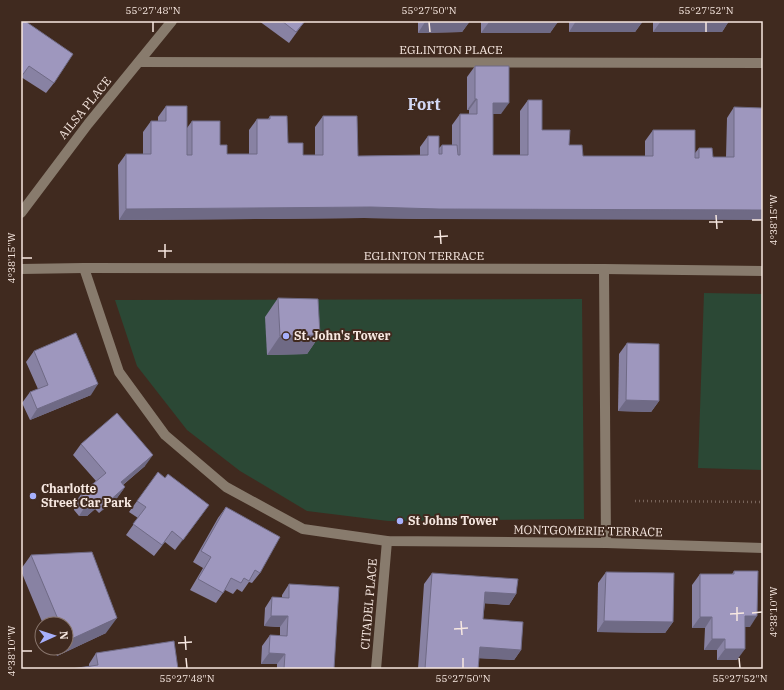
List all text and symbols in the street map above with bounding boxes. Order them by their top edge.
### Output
text: 55°27'48"N [126,4,181,17]
text: 55°27'50"N [402,4,457,17]
text: 55°27'52"N [679,4,734,17]
street label: EGLINTON PLACE [399,42,503,57]
street label: AILSA PLACE [55,74,114,142]
district label: Fort [408,94,440,114]
text: 4°38'15"W [767,194,780,246]
text: 4°38'15"W [5,232,18,284]
street label: EGLINTON TERRACE [364,248,484,263]
place label: St. John's Tower [294,328,391,343]
marker: St. John's Tower [281,331,291,341]
place label: Charlotte Street Car Park [41,481,132,510]
marker: Charlotte Street Car Park [28,491,38,501]
place label: St Johns Tower [408,513,498,528]
marker: St Johns Tower [395,516,405,526]
street label: MONTGOMERIE TERRACE [513,522,663,539]
street label: CITADEL PLACE [357,558,380,650]
text: 4°38'10"W [767,586,780,638]
north arrow [34,616,74,656]
text: 4°38'10"W [5,625,18,677]
text: N [57,631,71,640]
text: 55°27'48"N [160,672,215,685]
text: 55°27'50"N [436,672,491,685]
text: 55°27'52"N [713,672,768,685]

